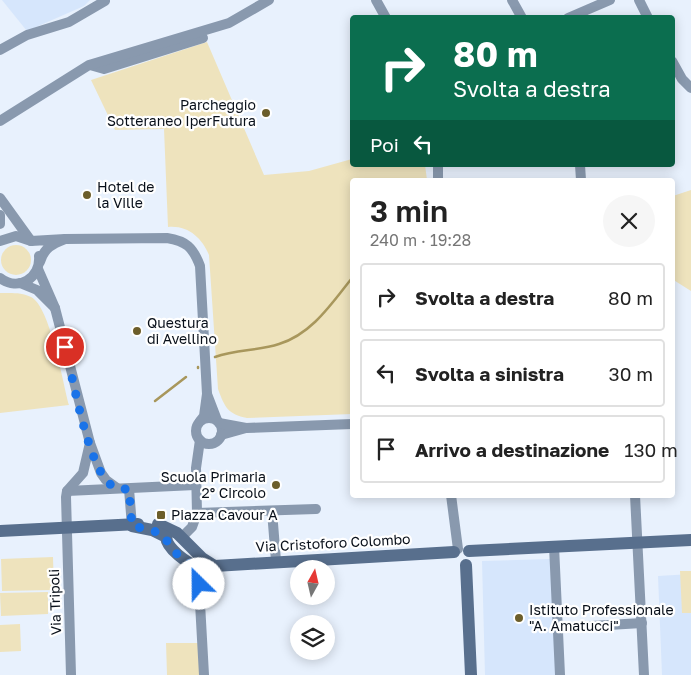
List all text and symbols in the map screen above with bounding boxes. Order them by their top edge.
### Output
text: 80 m [453,33,538,75]
icon: right [370,35,435,100]
text: Svolta a destra [453,75,611,102]
place label: Parcheggio Sotteraneo IperFutura [107,96,256,129]
marker: Parcheggio Sotteraneo IperFutura [260,107,272,119]
icon: left [409,130,437,158]
text: Poi [370,133,399,156]
place label: Hotel de la Ville [97,178,154,211]
marker: Hotel de la Ville [81,189,93,201]
text: 3 min [370,193,448,229]
button: close [603,195,655,247]
text: 240 m · 19:28 [370,230,471,250]
icon: right [372,283,400,311]
text: Svolta a destra [415,286,554,309]
text: 80 m [608,286,653,309]
place label: Questura di Avellino [147,314,217,347]
marker: Questura di Avellino [131,325,143,337]
pin [44,326,86,368]
icon: arrive [51,333,79,361]
icon: left [372,359,400,387]
text: Svolta a sinistra [415,362,564,385]
text: 30 m [609,362,653,385]
icon: arrive [372,435,400,463]
text: Arrivo a destinazione [415,438,609,461]
text: 130 m [624,438,678,461]
place label: Scuola Primaria 2° Circolo [161,468,266,501]
marker: Scuola Primaria 2° Circolo [270,479,282,491]
place label: Piazza Cavour A [171,506,278,523]
marker: Piazza Cavour A [155,509,167,521]
street label: Via Cristoforo Colombo [255,530,411,555]
position arrow [172,557,224,609]
north arrow [290,560,335,605]
map controls [290,560,335,660]
street label: Via Tripoli [45,569,64,636]
place label: Istituto Professionale "A. Amatucci" [529,601,674,634]
marker: Istituto Professionale "A. Amatucci" [513,612,525,624]
button: layers [290,615,335,660]

